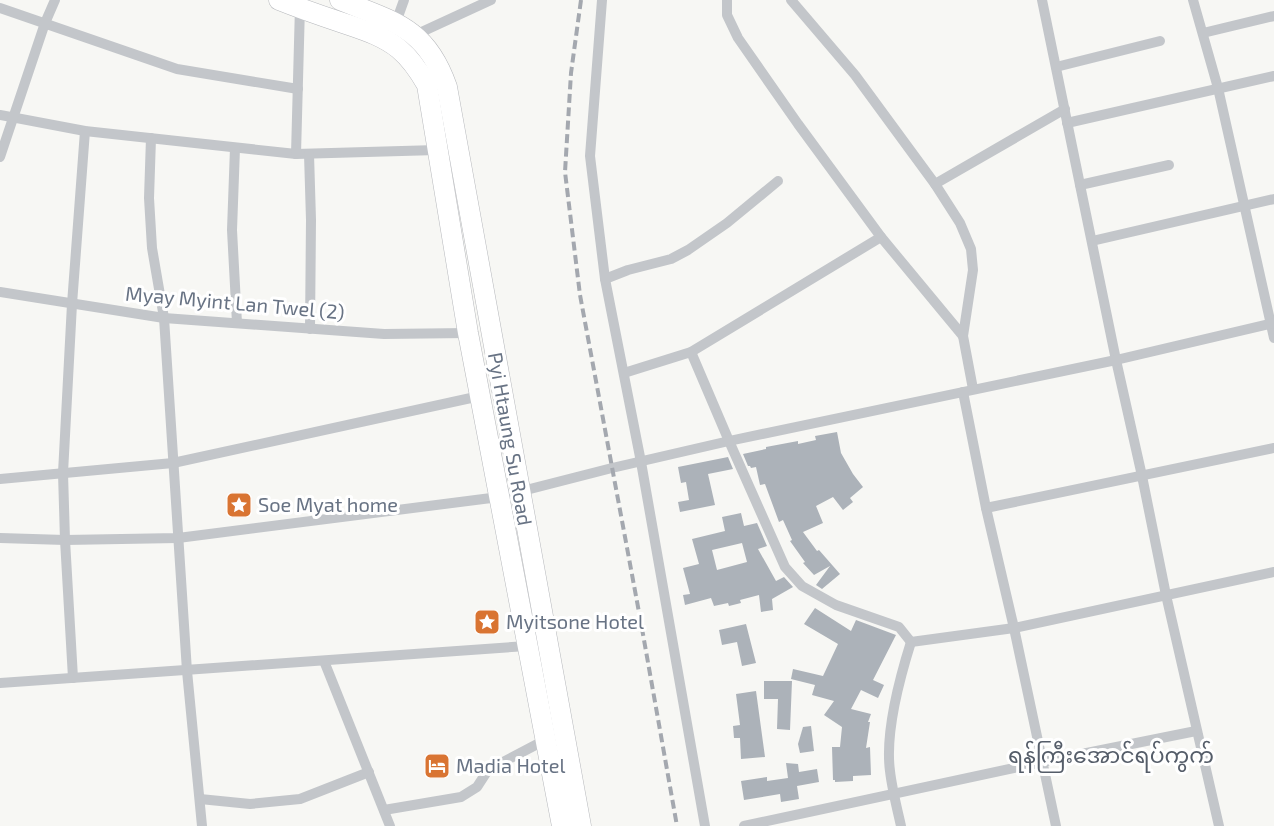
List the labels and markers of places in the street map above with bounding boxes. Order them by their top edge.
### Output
place icon: Soe Myat home [224,490,254,520]
place label: Soe Myat home [258,492,398,516]
place icon: Myitsone Hotel [472,607,502,637]
place label: Myitsone Hotel [506,609,644,633]
hotel icon: Madia Hotel [422,751,452,781]
place label: Madia Hotel [456,753,565,777]

